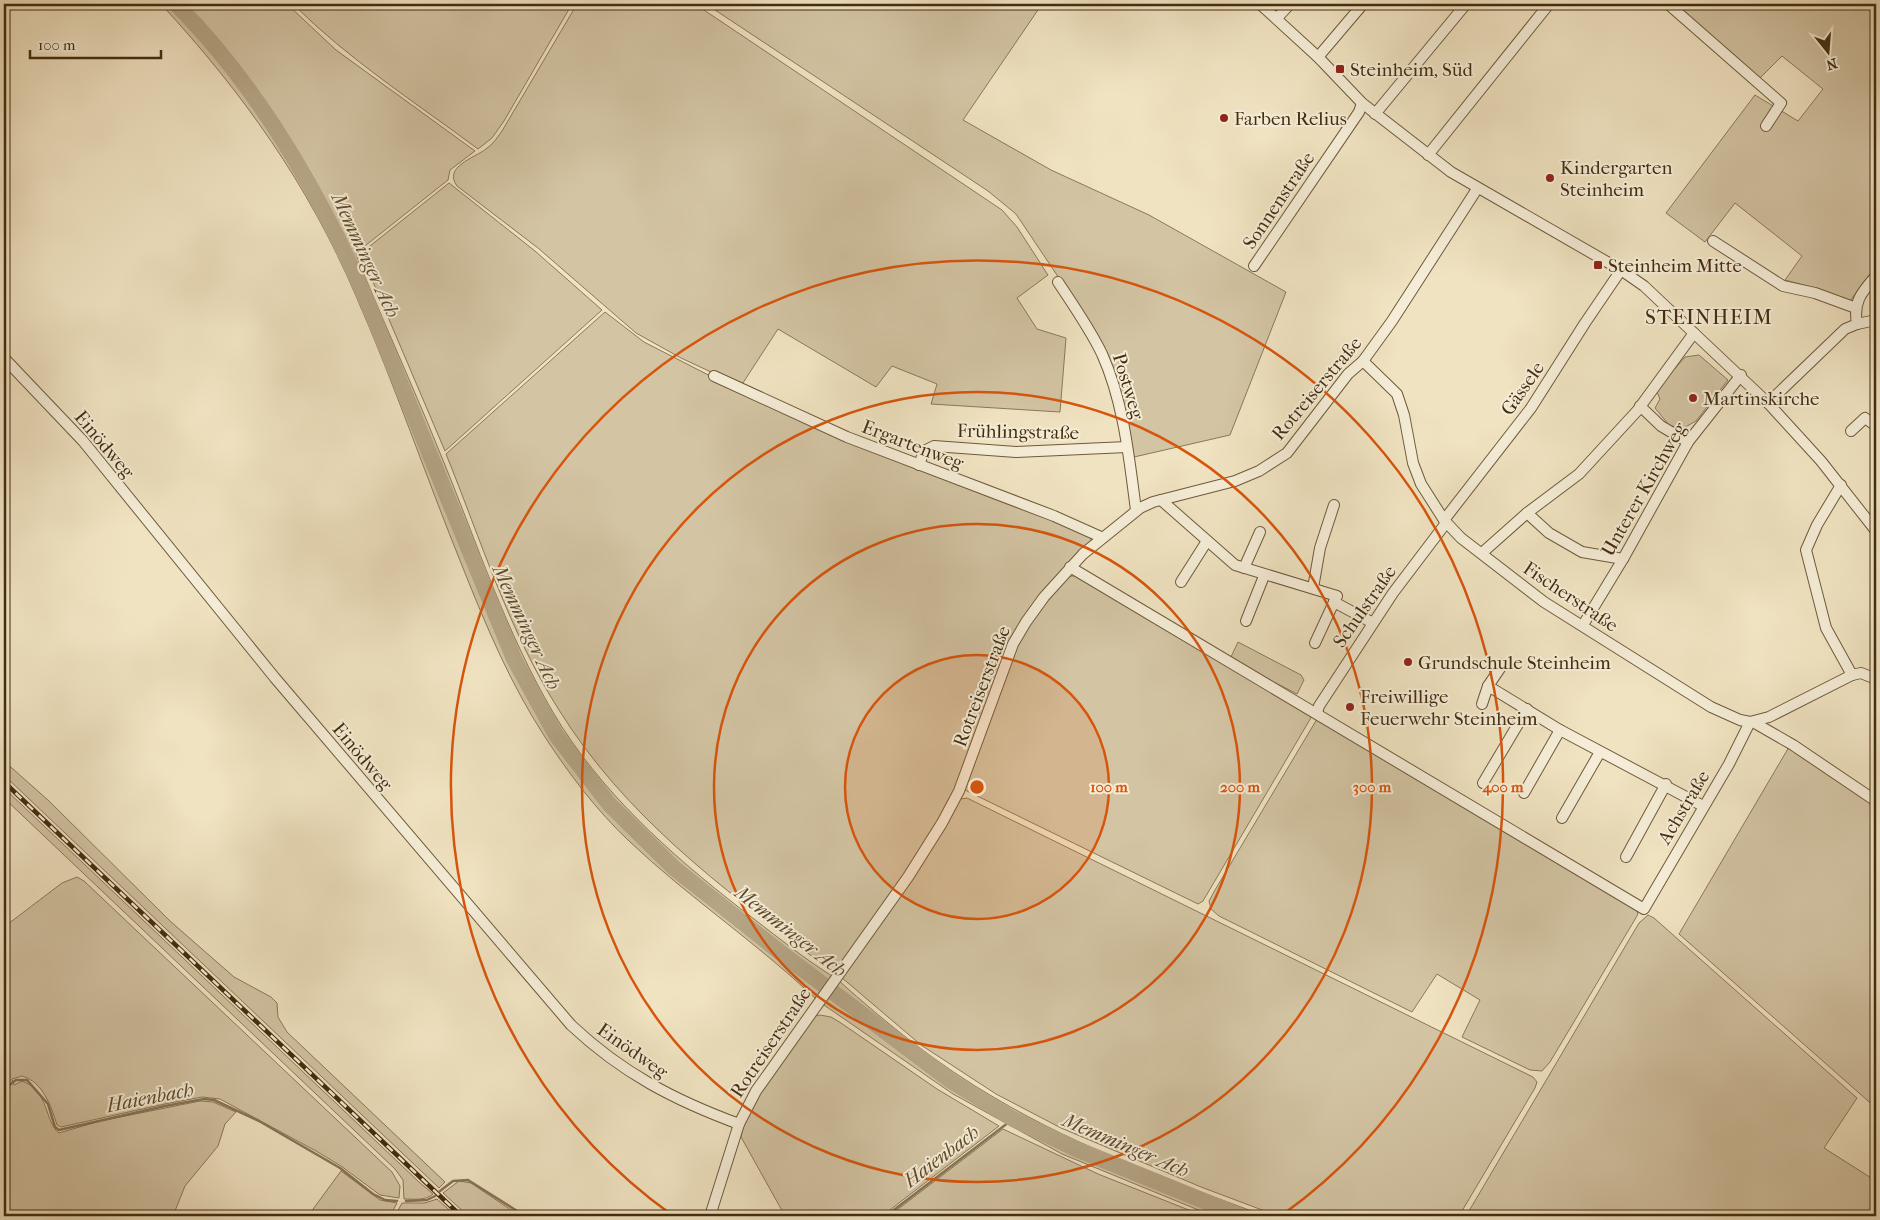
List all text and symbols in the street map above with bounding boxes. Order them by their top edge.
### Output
scale bar [30,28,161,60]
north arrow [1802,28,1852,78]
text: 100 m [38,36,76,54]
text: N [1824,54,1839,74]
place label: Steinheim, Süd [1350,59,1473,81]
marker: Steinheim, Süd [1334,63,1346,75]
place label: Farben Relius [1234,108,1347,130]
marker: Farben Relius [1218,112,1230,124]
street label: Sonnenstraße [1238,148,1319,253]
place label: Kindergarten Steinheim [1560,157,1672,201]
marker: Kindergarten Steinheim [1544,172,1556,184]
water label: Memminger Ach [326,187,404,321]
place label: Steinheim Mitte [1608,255,1742,277]
marker: Steinheim Mitte [1592,259,1604,271]
district label: STEINHEIM [1645,305,1773,329]
street label: Rotreiserstraße [1267,333,1366,445]
street label: Postweg [1108,351,1149,423]
street label: Gässele [1497,358,1549,419]
place label: Martinskirche [1703,388,1820,410]
marker: Martinskirche [1687,392,1699,404]
street label: Einödweg [70,406,139,484]
street label: Ergartenweg [859,416,967,475]
street label: Unterer Kirchweg [1597,418,1691,560]
street label: Frühlingstraße [957,420,1079,444]
street label: Fischerstraße [1519,557,1622,637]
water label: Memminger Ach [487,559,565,693]
street label: Schulstraße [1329,561,1401,652]
street label: Rotreiserstraße [949,623,1015,750]
place label: Grundschule Steinheim [1418,652,1611,674]
marker: Grundschule Steinheim [1402,656,1414,668]
place label: Freiwillige Feuerwehr Steinheim [1360,686,1538,730]
marker: Freiwillige Feuerwehr Steinheim [1344,701,1356,713]
street label: Einödweg [328,718,397,796]
street label: Achstraße [1653,767,1714,849]
centre of rings [968,778,986,796]
text: 100 m [1090,778,1128,796]
text: 200 m [1220,778,1260,796]
text: 300 m [1353,778,1392,796]
text: 400 m [1481,778,1524,796]
water label: Memminger Ach [729,880,851,982]
street label: Rotreiserstraße [726,983,816,1102]
street label: Einödweg [593,1018,673,1084]
water label: Haienbach [104,1078,196,1117]
water label: Memminger Ach [1057,1108,1192,1182]
water label: Haienbach [898,1121,983,1193]

